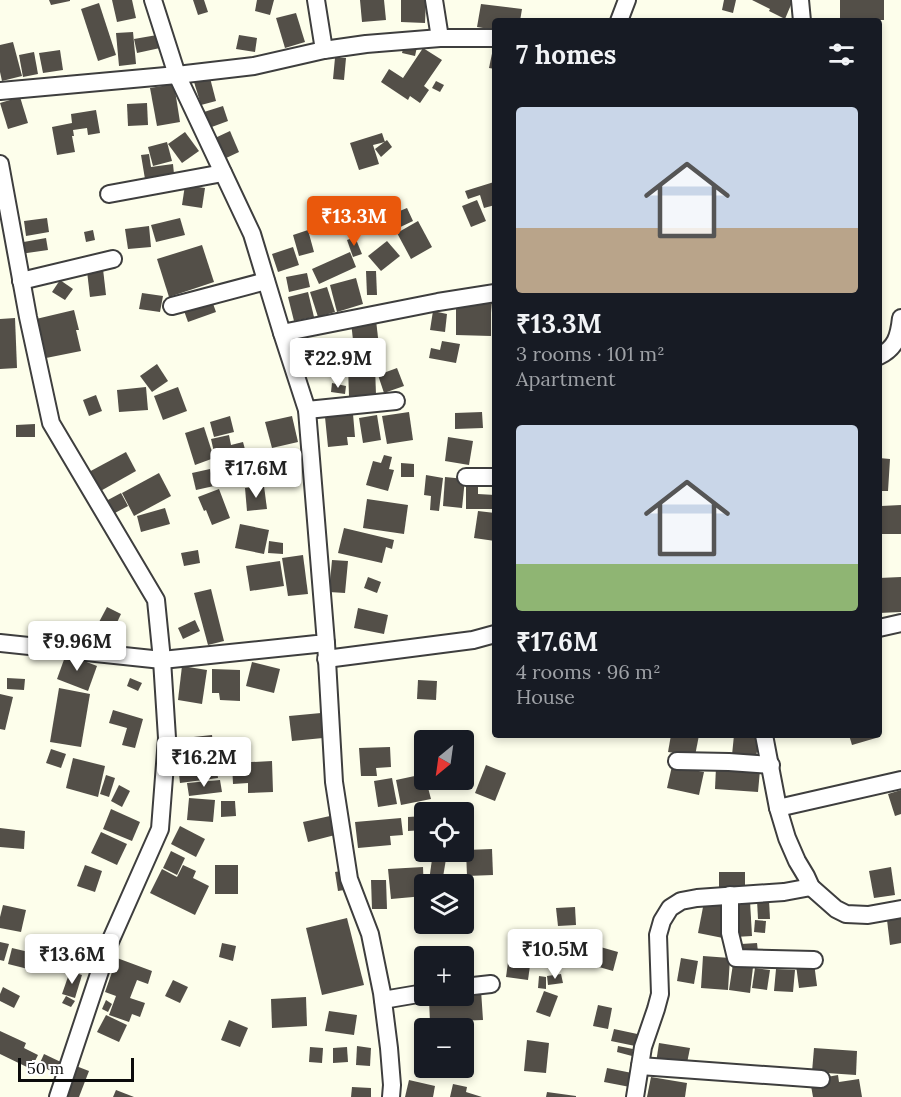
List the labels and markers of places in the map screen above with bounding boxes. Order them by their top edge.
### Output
pin: ₹13.3M [305,196,403,247]
pin: ₹22.9M [289,338,387,389]
pin: ₹17.6M [207,448,305,499]
pin: ₹9.96M [28,621,126,672]
pin: ₹16.2M [155,737,253,788]
pin: ₹10.5M [506,929,604,980]
pin: ₹13.6M [23,934,121,985]

